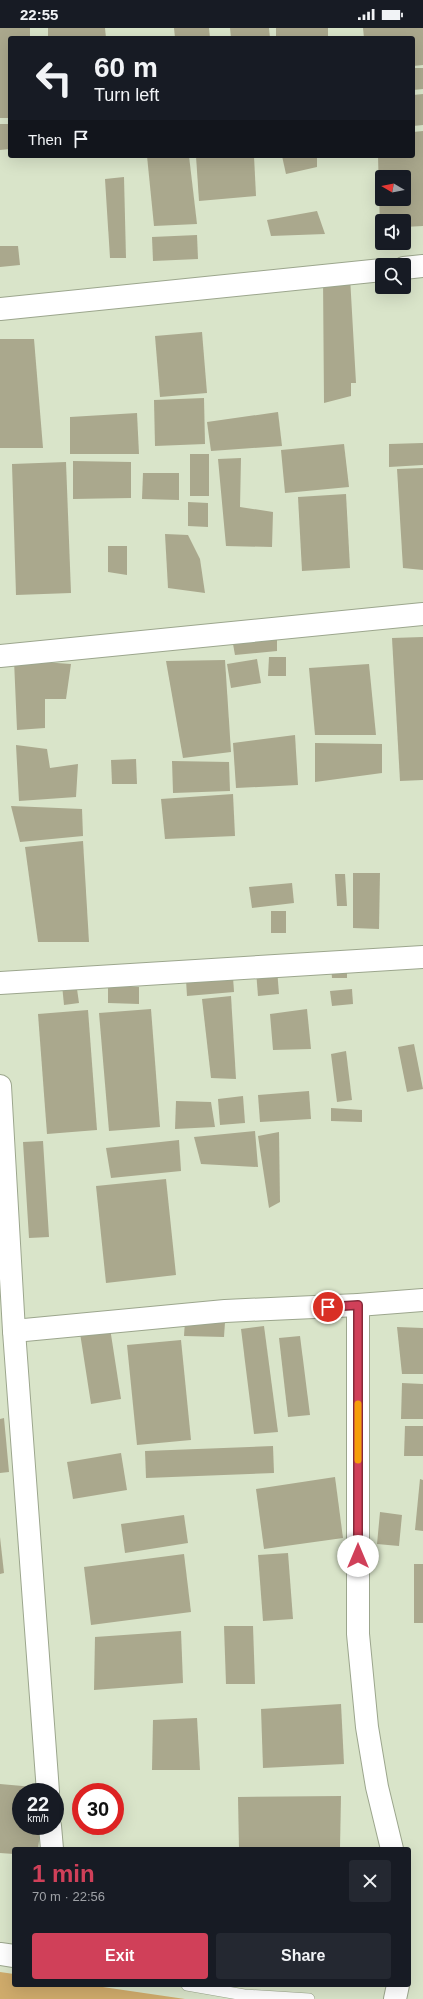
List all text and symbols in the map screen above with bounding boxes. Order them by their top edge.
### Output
text: 22:55 [20,6,58,23]
icon: left [28,52,80,104]
text: 60 m [94,52,158,83]
text: Turn left [94,85,159,105]
icon: arrive [70,128,92,150]
text: Then [28,131,62,148]
north arrow [375,170,411,206]
map controls [375,170,411,294]
button: sound [375,214,411,250]
button: search [375,258,411,294]
pin [311,1290,345,1324]
icon: arrive [317,1296,339,1318]
position arrow [337,1535,379,1577]
speed limit sign: 30 [72,1783,124,1835]
text: 22 [27,1793,49,1815]
text: km/h [27,1813,49,1824]
text: 1 min [32,1860,95,1887]
button: close [349,1860,391,1902]
text: 70 m · 22:56 [32,1889,105,1904]
button: Exit [32,1933,208,1979]
button: Share [216,1933,391,1979]

